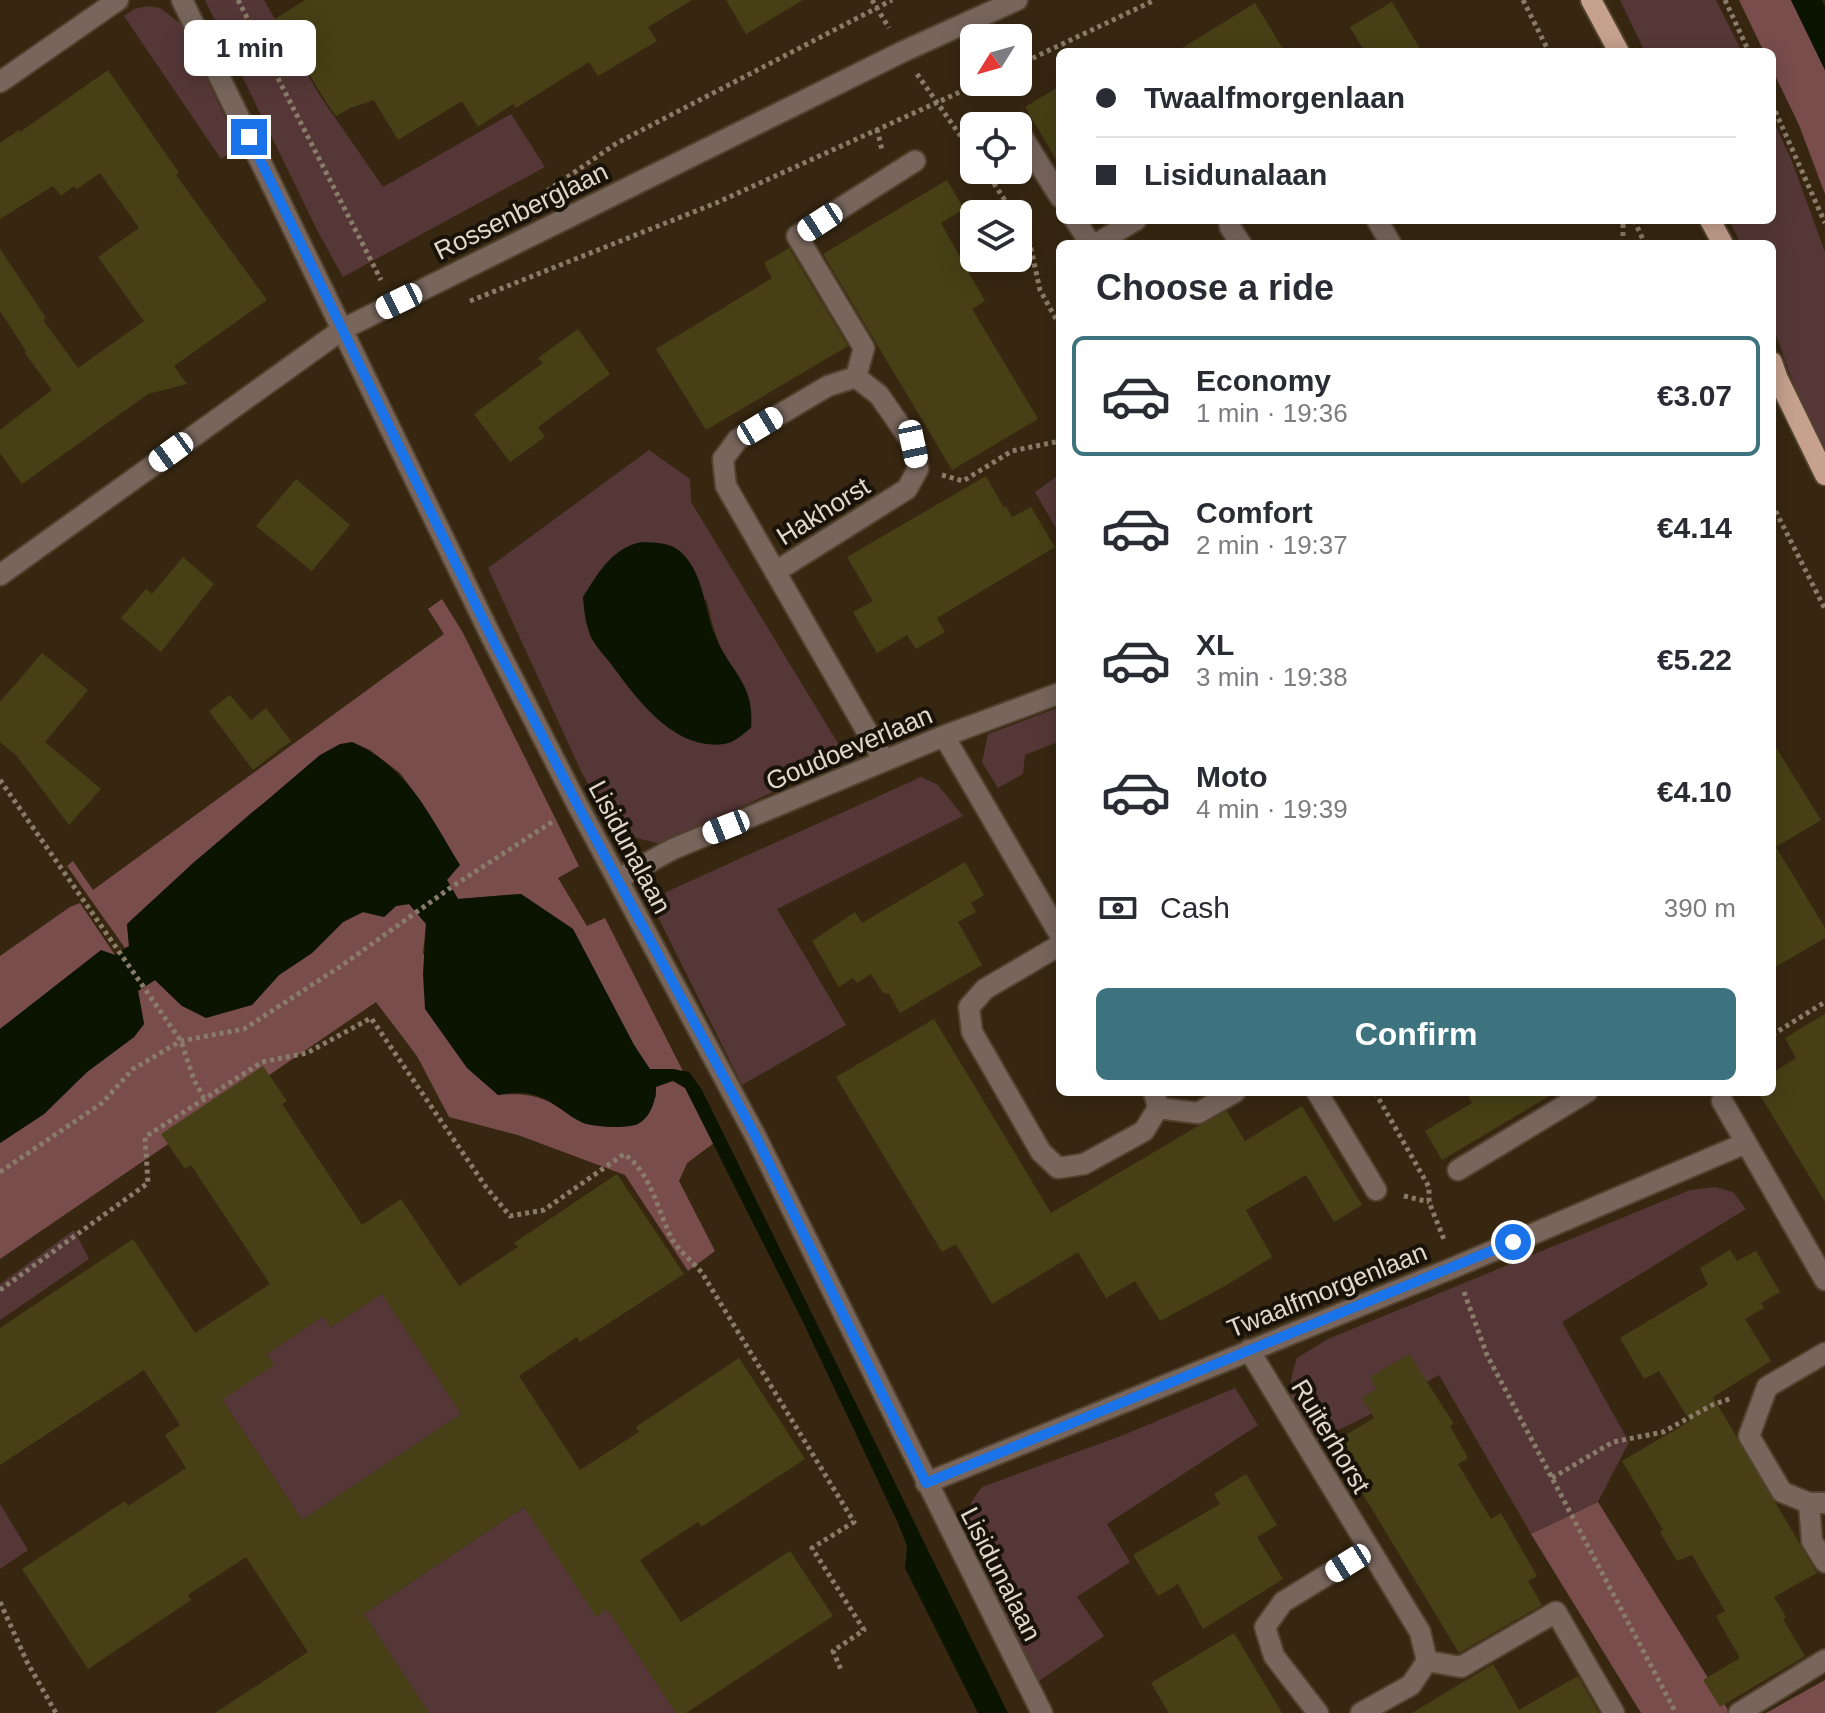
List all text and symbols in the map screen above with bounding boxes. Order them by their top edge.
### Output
callout: 1 min [183,21,315,77]
north arrow [960,24,1032,96]
map controls [960,24,1032,272]
text: 1 min [216,33,284,63]
text: Twaalfmorgenlaan [1144,81,1405,114]
button: locate [960,112,1032,184]
route end [231,119,267,155]
street label: Rossenberglaan [429,156,613,266]
text: Lisidunalaan [1144,158,1327,191]
car [793,199,847,245]
button: layers [960,200,1032,272]
text: Choose a ride [1096,267,1334,308]
car [372,280,426,322]
icon: car [1100,360,1172,432]
text: Economy [1196,364,1331,397]
text: €3.07 [1657,379,1732,412]
text: 1 min · 19:36 [1196,398,1348,428]
car [733,403,787,449]
car [896,418,930,470]
car [145,428,197,476]
street label: Hakhorst [771,470,876,551]
icon: car [1100,492,1172,564]
text: Comfort [1196,496,1313,529]
text: €4.14 [1657,511,1732,544]
text: 2 min · 19:37 [1196,530,1348,560]
icon: car [1100,624,1172,696]
text: XL [1196,628,1234,661]
text: €5.22 [1657,643,1732,676]
text: 3 min · 19:38 [1196,662,1348,692]
street label: Goudoeverlaan [761,699,937,797]
icon: car [1100,756,1172,828]
text: Moto [1196,760,1268,793]
street label: Lisidunalaan [582,775,678,919]
text: €4.10 [1657,775,1732,808]
text: 4 min · 19:39 [1196,794,1348,824]
car [699,807,753,847]
icon: cash [1096,886,1140,930]
text: Cash [1160,891,1230,924]
text: 390 m [1664,893,1736,923]
button: Confirm [1096,988,1736,1080]
route start [1495,1224,1531,1260]
street label: Twaalfmorgenlaan [1223,1236,1431,1344]
street label: Ruiterhorst [1285,1374,1377,1499]
street label: Lisidunalaan [954,1502,1048,1646]
car [1321,1540,1375,1586]

